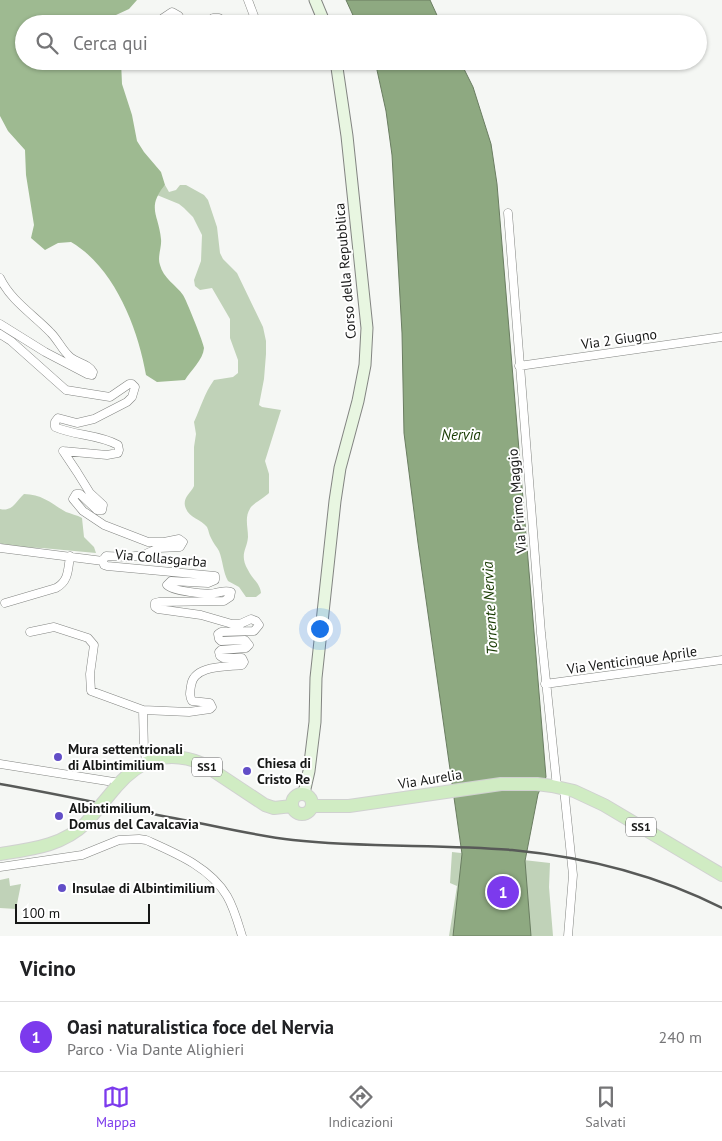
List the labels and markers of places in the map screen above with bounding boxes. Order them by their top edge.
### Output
place label: Mura settentrionali di Albintimilium [68,740,183,774]
marker: Mura settentrionali di Albintimilium [52,751,64,763]
place label: Chiesa di Cristo Re [257,754,311,788]
marker: Chiesa di Cristo Re [241,765,253,777]
place label: Albintimilium, Domus del Cavalcavia [69,799,199,833]
marker: Albintimilium, Domus del Cavalcavia [53,810,65,822]
pin: 1 [487,873,519,911]
place label: Insulae di Albintimilium [72,879,215,897]
marker: Insulae di Albintimilium [56,882,68,894]

